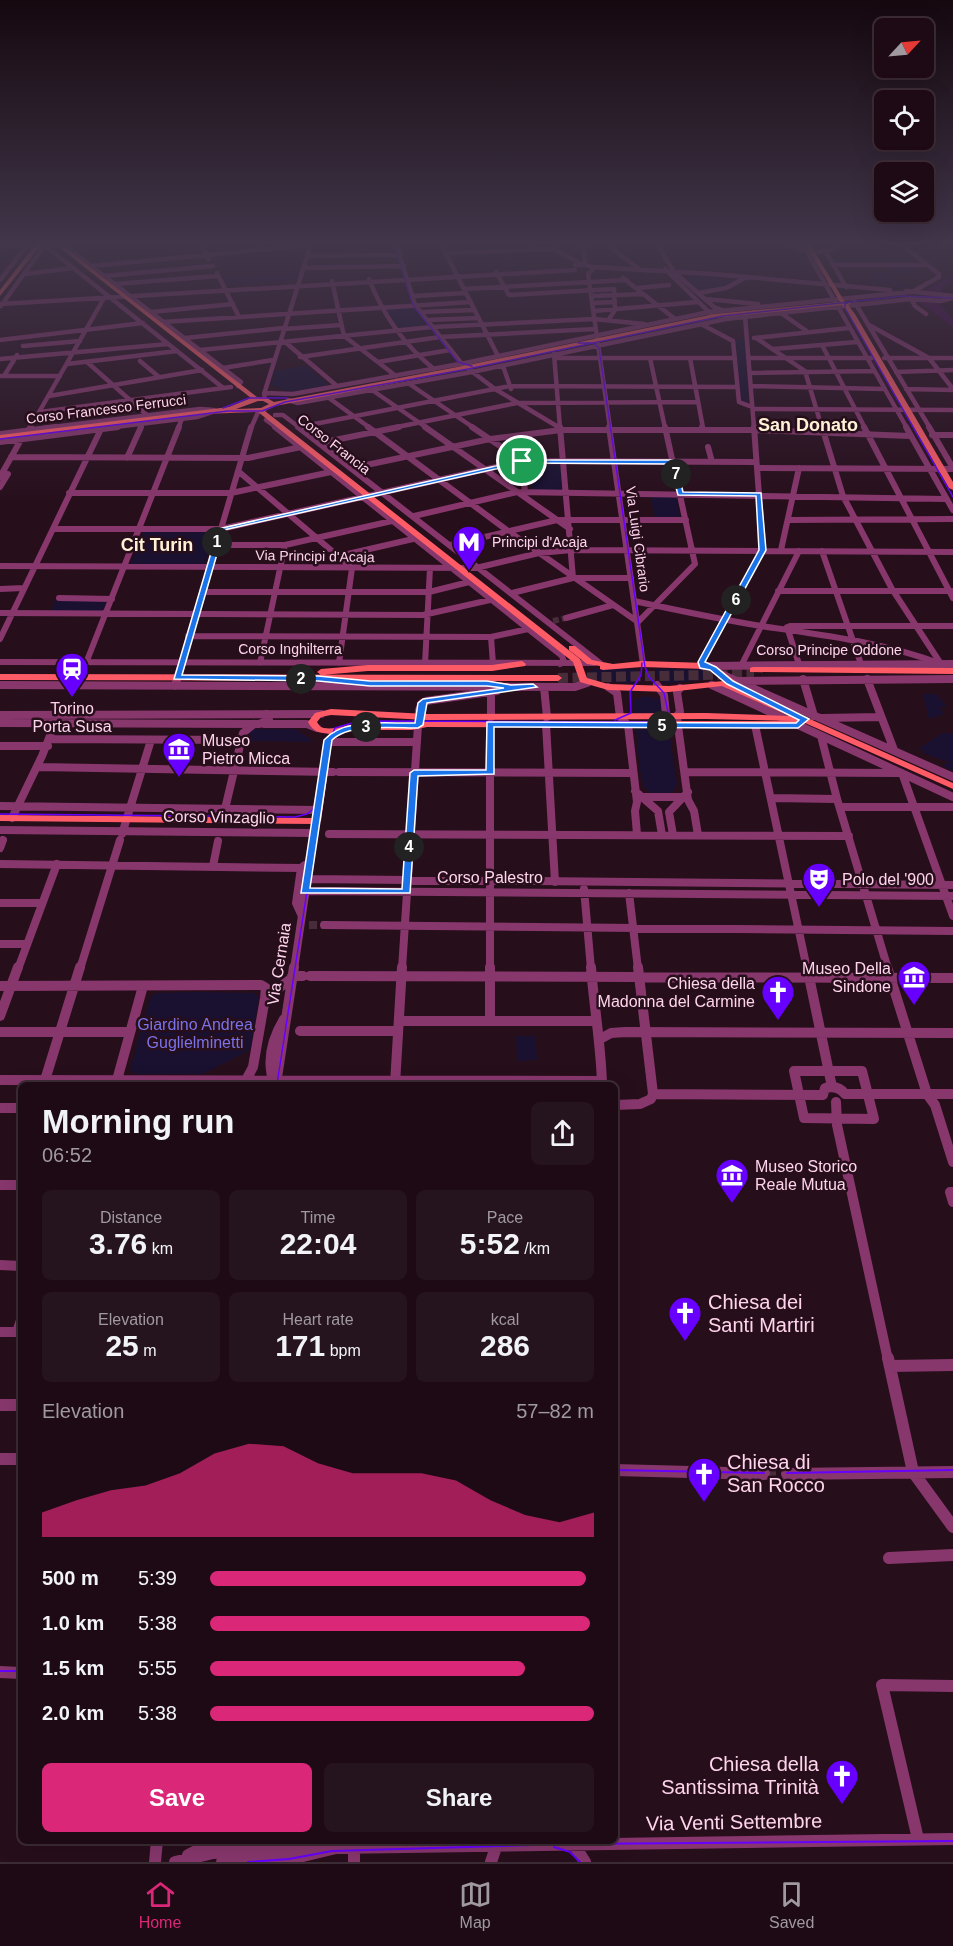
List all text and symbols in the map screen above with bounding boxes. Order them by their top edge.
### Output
north arrow [874,18,934,78]
map controls [874,18,934,222]
button: locate [874,90,934,150]
button: layers [874,162,934,222]
street label: Corso Francesco Ferrucci [25,391,187,427]
street label: Corso Francia [294,411,374,477]
district label: San Donato [758,415,858,435]
pin [496,435,547,486]
icon: arrive [505,444,538,477]
pin: 7 [661,459,691,489]
text: 7 [672,465,680,482]
street label: Via Luigi Cibrario [623,485,653,593]
metro station icon: Principi d'Acaja [451,524,487,571]
pin: 1 [202,527,232,557]
text: 1 [213,533,221,550]
place label: Principi d'Acaja [492,534,587,550]
district label: Cit Turin [121,535,193,555]
street label: Via Principi d'Acaja [255,547,375,565]
pin: 6 [721,585,751,615]
text: 6 [732,591,740,608]
street label: Corso Inghilterra [238,641,342,657]
street label: Corso Principe Oddone [756,642,902,658]
station icon: Torino Porta Susa [54,651,90,698]
pin: 2 [286,664,316,694]
text: 2 [297,670,305,687]
place label: Torino Porta Susa [32,700,112,735]
pin: 5 [647,711,677,741]
pin: 3 [351,712,381,742]
text: 5 [658,717,666,734]
text: 3 [362,718,370,735]
museum icon: Museo Pietro Micca [161,731,197,778]
place label: Museo Pietro Micca [202,732,290,767]
street label: Corso Vinzaglio [163,808,275,826]
pin: 4 [394,832,424,862]
text: 4 [405,838,413,855]
theatre icon: Polo del '900 [801,861,837,908]
street label: Corso Palestro [437,869,543,886]
place label: Polo del '900 [842,871,934,888]
street label: Via Cernaia [264,921,294,1006]
museum icon: Museo Della Sindone [896,959,932,1006]
place label: Museo Della Sindone [802,960,891,995]
church icon: Chiesa della Madonna del Carmine [760,974,796,1021]
place label: Chiesa della Madonna del Carmine [598,975,755,1010]
park label: Giardino Andrea Guglielminetti [137,1016,253,1051]
button: share [531,1102,594,1165]
text: Morning run [42,1103,234,1140]
text: 06:52 [42,1144,92,1166]
museum icon: Museo Storico Reale Mutua [714,1157,750,1204]
place label: Museo Storico Reale Mutua [755,1158,857,1193]
text: Distance [100,1209,162,1226]
text: Time [301,1209,335,1226]
text: Pace [487,1209,523,1226]
text: 3.76 [89,1227,147,1260]
text: 22:04 [280,1227,356,1260]
text: 5:52 [460,1227,520,1260]
text: km [147,1240,173,1257]
text: /km [520,1240,550,1257]
place label: Chiesa dei Santi Martiri [708,1291,815,1336]
church icon: Chiesa dei Santi Martiri [667,1295,703,1342]
text: Elevation [98,1311,164,1328]
text: Heart rate [282,1311,354,1328]
text: kcal [491,1311,519,1328]
text: 25 [105,1329,139,1362]
text: 171 [275,1329,325,1362]
text: 286 [480,1329,530,1362]
text: m [139,1342,157,1359]
text: bpm [325,1342,361,1359]
text: Elevation [42,1400,124,1422]
text: 57–82 m [516,1400,594,1422]
place label: Chiesa di San Rocco [727,1451,825,1496]
church icon: Chiesa di San Rocco [686,1456,722,1503]
text: 500 m [42,1567,99,1589]
text: 5:39 [138,1567,177,1589]
text: 1.0 km [42,1612,104,1634]
text: 5:38 [138,1612,177,1634]
text: 1.5 km [42,1657,104,1679]
text: 5:55 [138,1657,177,1679]
text: 2.0 km [42,1702,104,1724]
text: 5:38 [138,1702,177,1724]
place label: Chiesa della Santissima Trinità [661,1753,820,1798]
church icon: Chiesa della Santissima Trinità [824,1758,860,1805]
button: Save [42,1763,312,1832]
button: Share [324,1763,594,1832]
street label: Via Venti Settembre [646,1809,822,1835]
tab: Home [139,1878,181,1932]
tab: Map [459,1878,492,1932]
tab: Saved [769,1878,814,1932]

